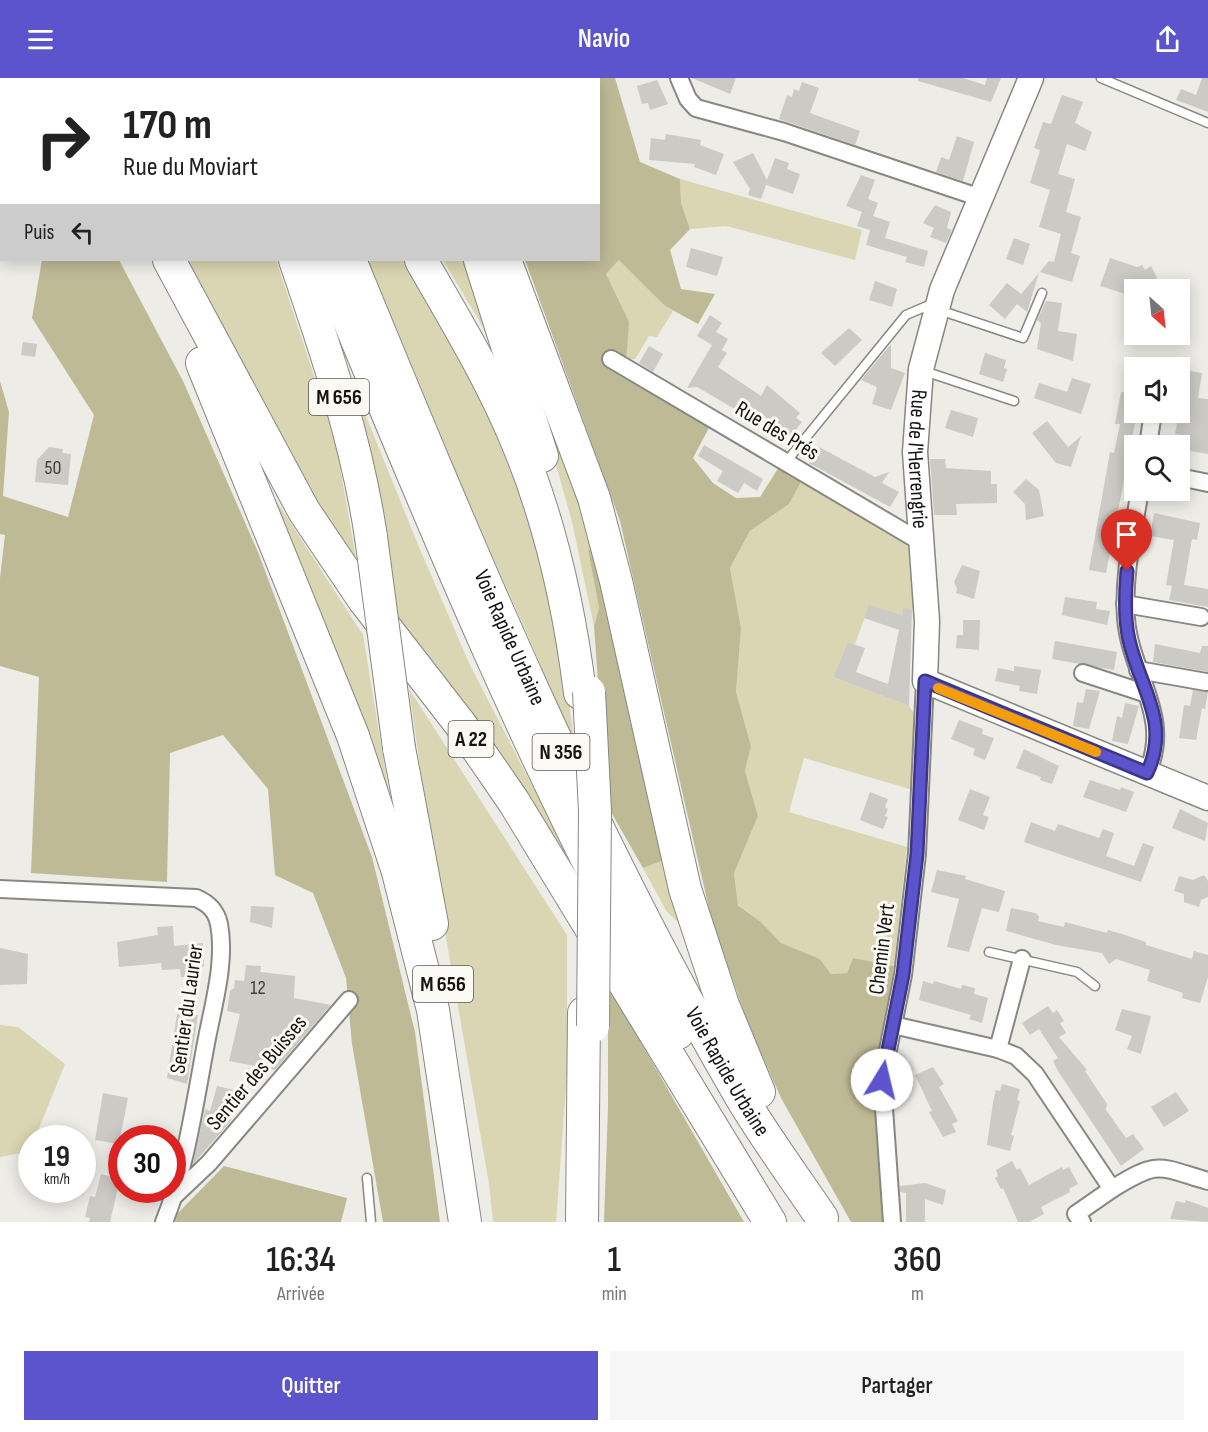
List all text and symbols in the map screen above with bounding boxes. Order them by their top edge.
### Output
icon: menu [24,23,57,56]
text: Navio [578,23,630,55]
icon: share [1151,23,1184,56]
text: 170 m [123,100,212,151]
icon: right [24,102,102,180]
text: Rue du Moviart [123,151,258,183]
icon: left [66,216,99,249]
text: Puis [24,219,54,246]
north arrow [1124,279,1190,345]
map controls [1124,279,1190,501]
button: sound [1124,357,1190,423]
road number: M 656 [309,379,369,415]
street label: Rue de l'Herrengrie [901,389,934,530]
street label: Rue des Prés [730,395,824,467]
button: search [1124,435,1190,501]
house number: 50 [45,456,61,480]
pin [1101,509,1152,571]
icon: arrive [1110,518,1143,551]
street label: Voie Rapide Urbaine [468,566,552,709]
road number: A 22 [448,721,494,757]
road number: N 356 [532,734,590,770]
street label: Chemin Vert [863,902,901,996]
street label: Sentier du Laurier [165,942,209,1076]
road number: M 656 [413,966,473,1002]
house number: 12 [250,976,266,1000]
street label: Voie Rapide Urbaine [679,1002,776,1142]
street label: Sentier des Buisses [201,1010,313,1136]
position arrow [850,1048,914,1112]
speed limit sign: 30 [108,1125,186,1203]
text: 19 [44,1139,70,1175]
text: km/h [44,1170,70,1189]
text: 16:34 [266,1239,335,1282]
text: 1 [607,1239,621,1282]
text: 360 [893,1239,942,1282]
text: Arrivée [277,1282,325,1306]
text: min [602,1282,627,1306]
text: m [911,1282,924,1306]
button: Quitter [24,1351,598,1420]
button: Partager [610,1351,1184,1420]

